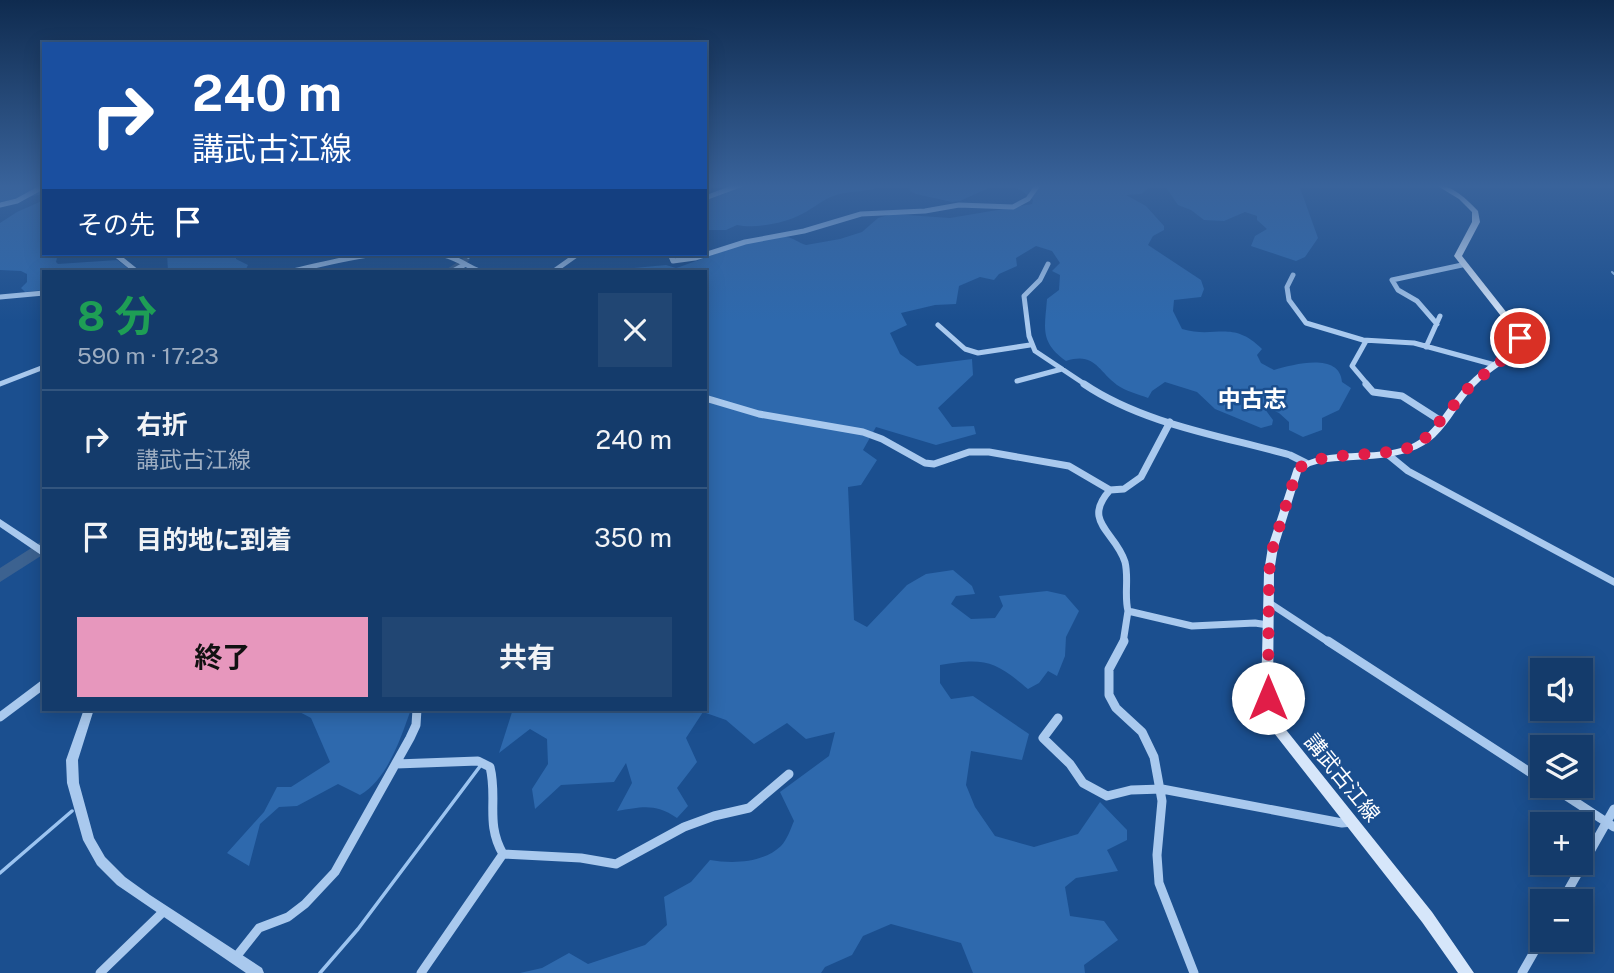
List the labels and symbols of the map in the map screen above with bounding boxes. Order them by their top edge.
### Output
pin [1490,308,1550,368]
district label: 中古志 [1218,385,1287,412]
position arrow [1231,661,1305,735]
street label: 講武古江線 [1300,729,1385,826]

